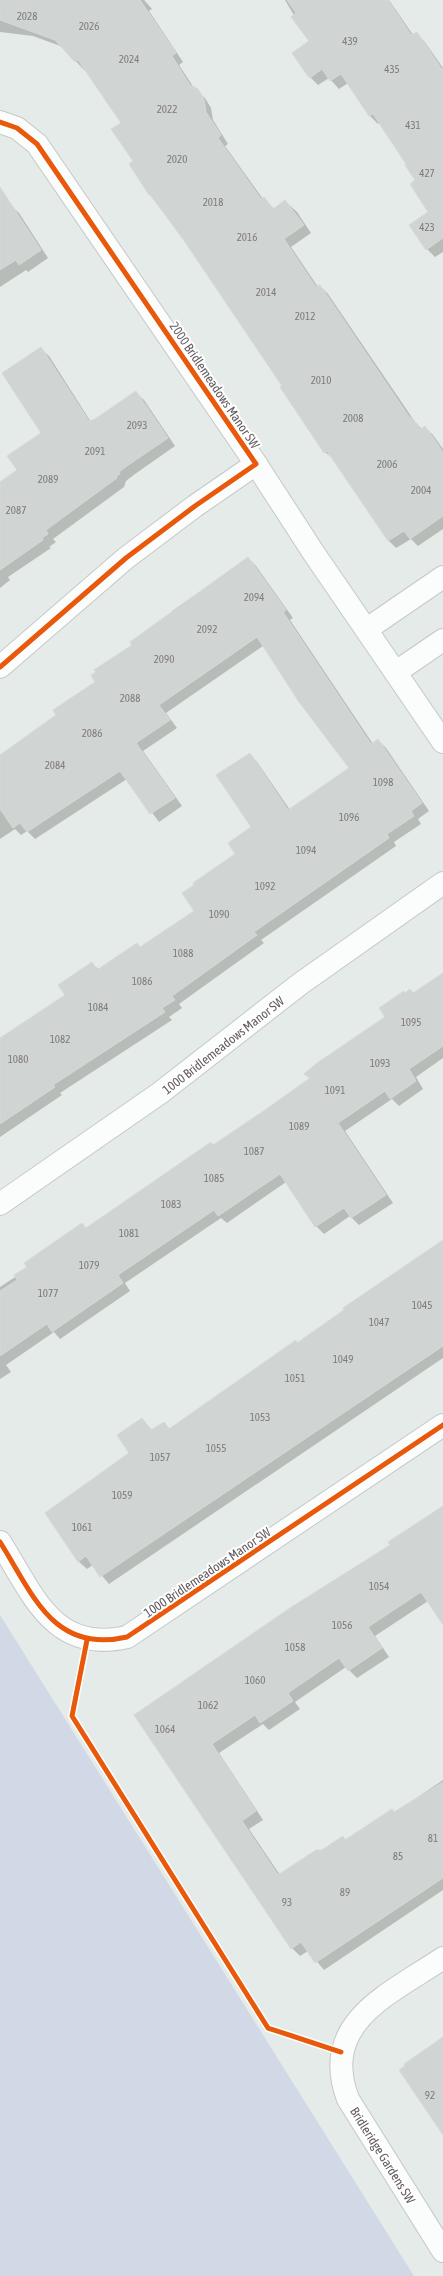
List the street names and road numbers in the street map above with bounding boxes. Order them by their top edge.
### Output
street label: 2000 Bridlemeadows Manor SW [166,319,263,452]
street label: 1000 Bridlemeadows Manor SW [160,993,287,1097]
street label: 1000 Bridlemeadows Manor SW [141,1524,274,1621]
street label: Bridleridge Gardens SW [347,2104,419,2207]

